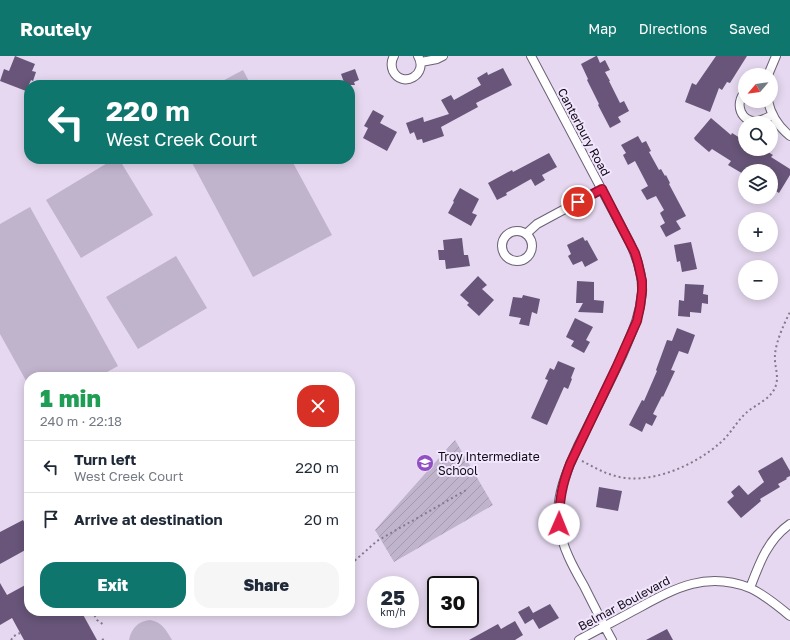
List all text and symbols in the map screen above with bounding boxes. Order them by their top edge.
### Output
text: Routely [20,17,92,40]
text: Map [588,20,617,37]
text: Directions [639,20,707,37]
text: Saved [729,20,770,37]
north arrow [738,68,778,108]
map controls [738,68,778,300]
street label: Canterbury Road [555,85,613,179]
text: 220 m [106,94,190,127]
icon: left [40,96,92,148]
button: search [738,116,778,156]
text: West Creek Court [106,128,257,150]
button: layers [738,164,778,204]
pin [561,185,595,219]
icon: arrive [567,191,589,213]
button: + [738,212,778,252]
button: − [738,260,778,300]
text: 1 min [40,383,101,412]
button: close [297,385,339,427]
text: 240 m · 22:18 [40,413,122,429]
place label: Troy Intermediate School [438,449,540,478]
text: Turn left [74,450,136,468]
school or university icon: Troy Intermediate School [415,453,435,473]
icon: left [40,456,62,478]
text: 220 m [295,458,339,476]
text: West Creek Court [74,468,183,484]
position arrow [538,503,580,545]
icon: arrive [40,508,62,530]
text: Arrive at destination [74,510,223,528]
text: 20 m [304,510,339,528]
button: Exit [40,562,186,608]
button: Share [194,562,339,608]
street label: Belmar Boulevard [575,572,673,634]
speed limit sign: 30 [427,576,479,628]
text: 25 [381,585,405,609]
text: km/h [380,606,406,618]

